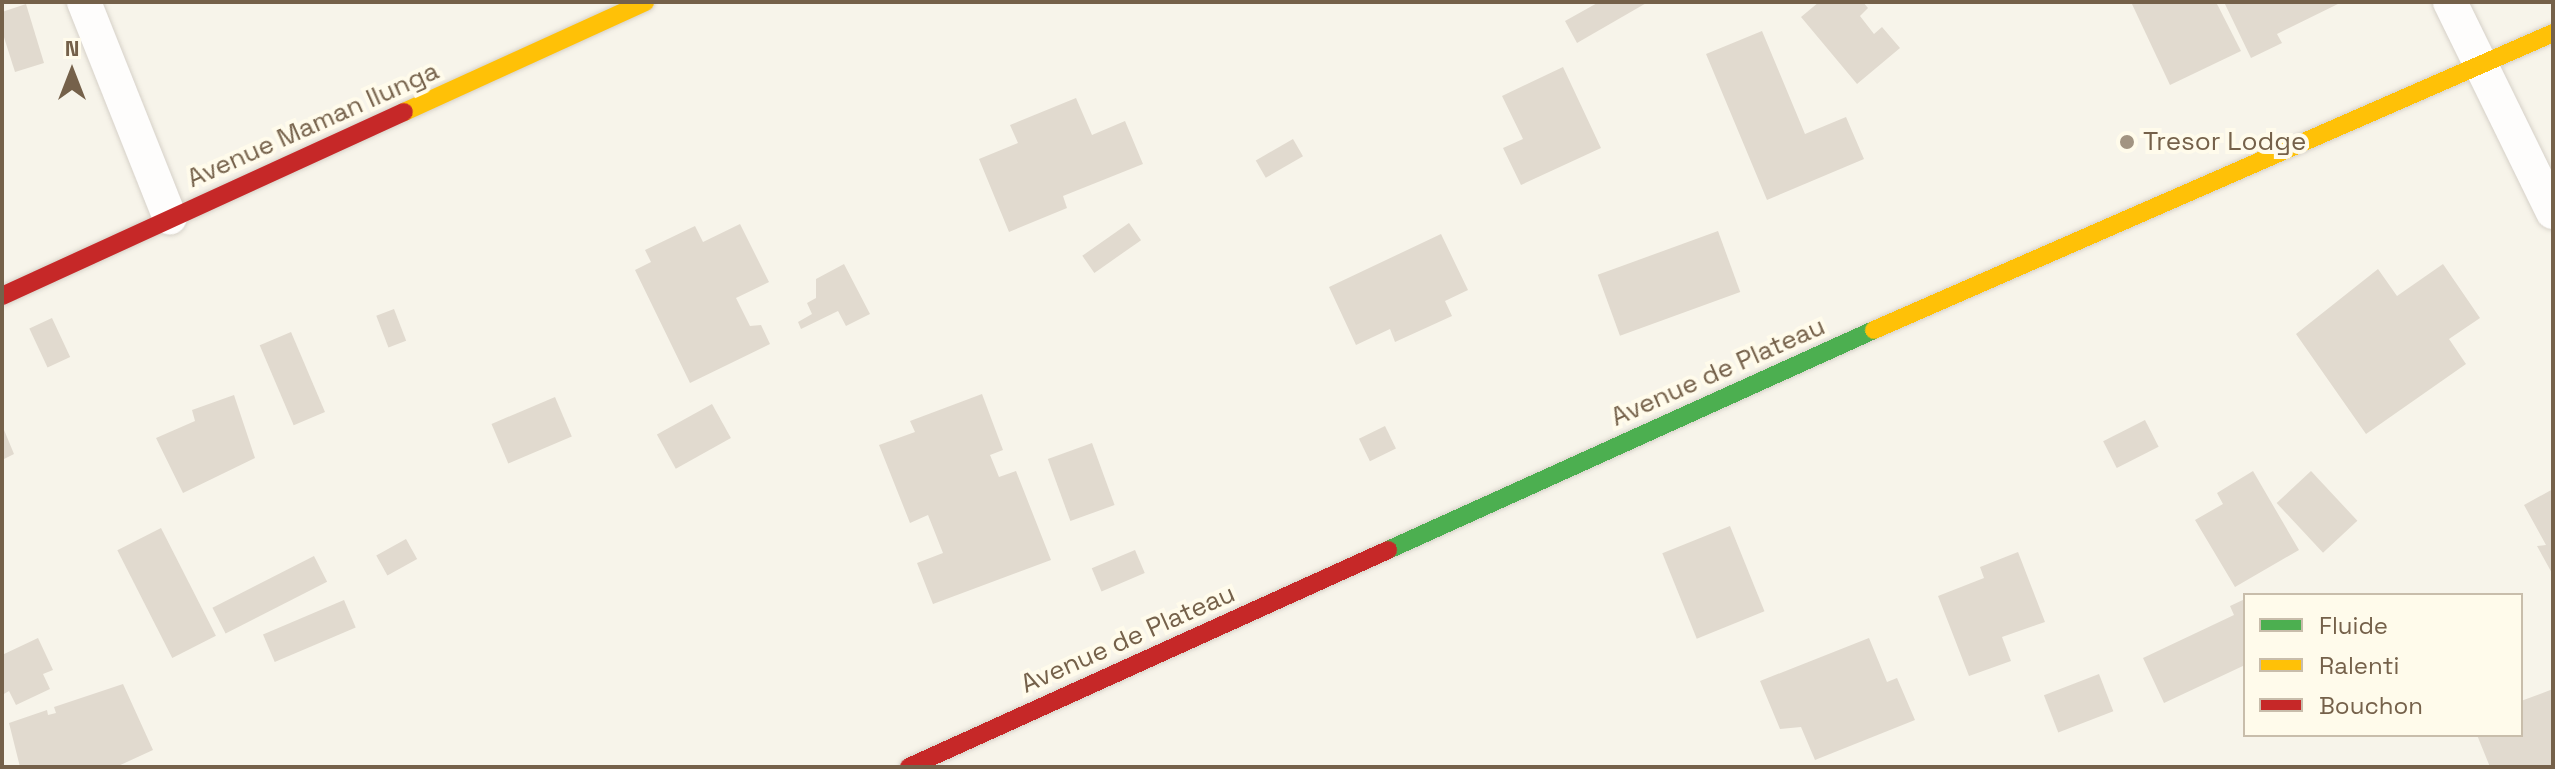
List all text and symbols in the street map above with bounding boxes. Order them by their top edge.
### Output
north arrow [32,32,112,112]
text: N [65,34,79,62]
street label: Avenue Maman Ilunga [182,55,444,195]
place label: Tresor Lodge [2143,126,2306,158]
marker: Tresor Lodge [2118,133,2136,151]
street label: Avenue de Plateau [1606,311,1830,433]
street label: Avenue de Plateau [1016,578,1240,700]
legend [2243,593,2523,737]
text: Fluide [2319,610,2388,641]
text: Ralenti [2319,650,2399,681]
text: Bouchon [2319,690,2423,721]

